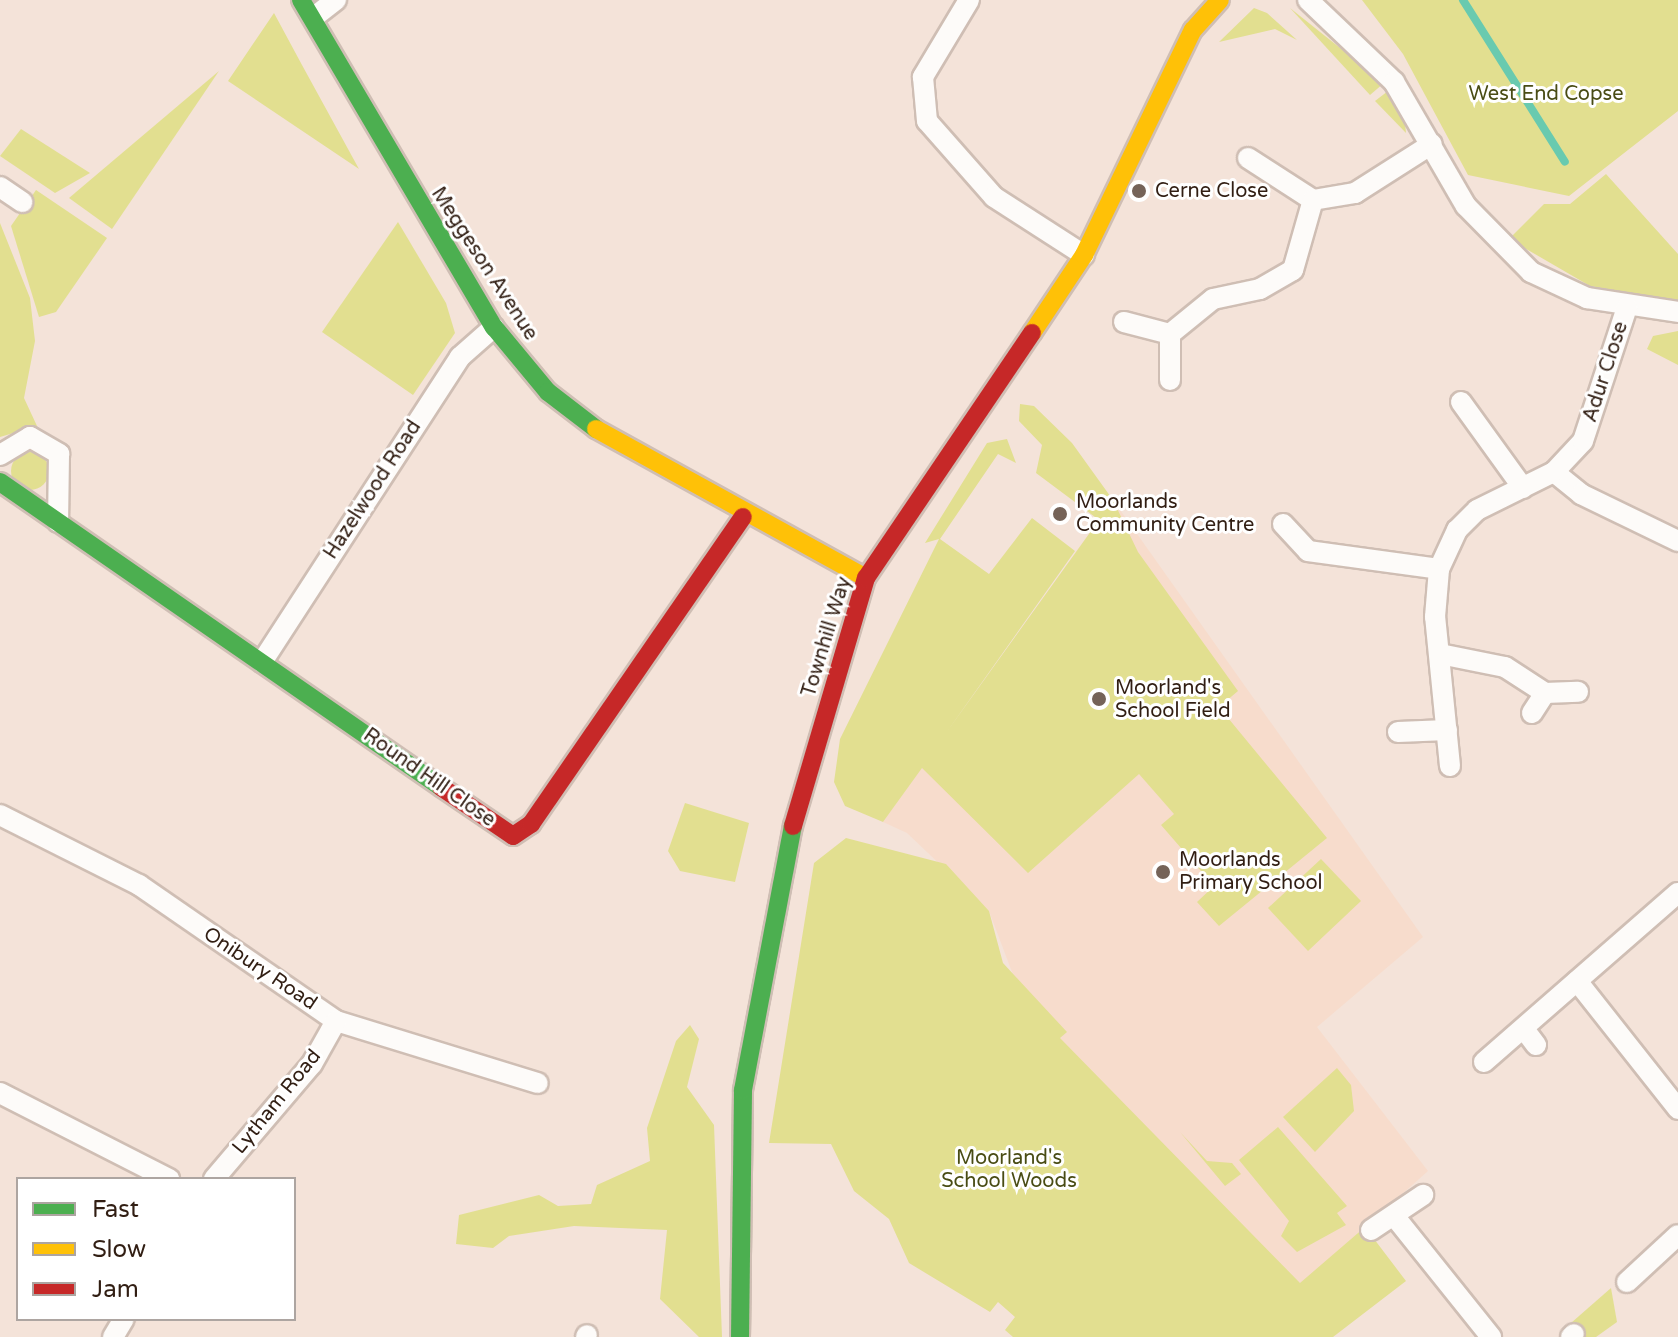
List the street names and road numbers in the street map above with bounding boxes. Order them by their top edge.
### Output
street label: Meggeson Avenue [426,183,542,345]
street label: Adur Close [1578,319,1634,425]
street label: Hazelwood Road [319,416,427,564]
street label: Townhill Way [797,574,857,700]
street label: Round Hill Close [358,724,500,832]
street label: Onibury Road [199,922,321,1016]
street label: Lytham Road [228,1045,326,1159]

